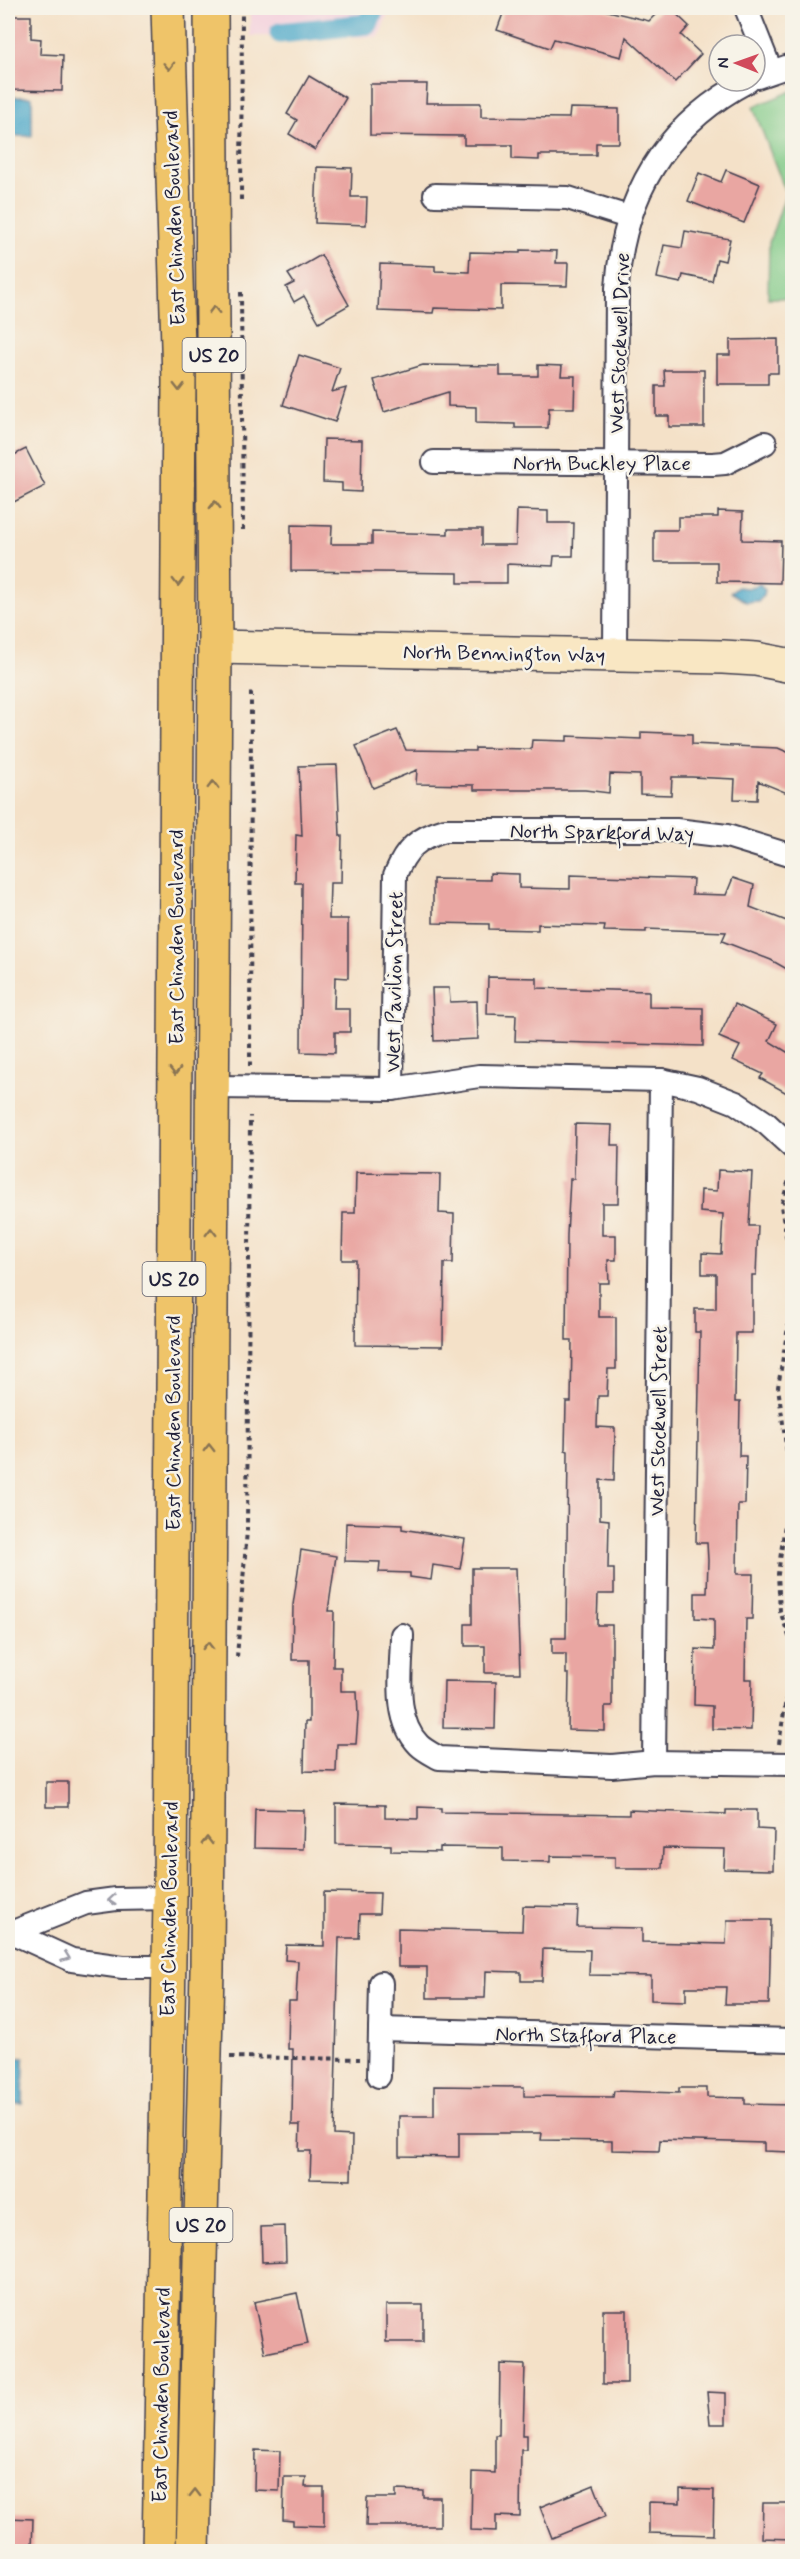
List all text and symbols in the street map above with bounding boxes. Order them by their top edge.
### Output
north arrow [707,33,767,93]
text: N [713,57,734,68]
one-way arrow [163,61,176,70]
street label: East Chinden Boulevard [157,110,193,326]
street label: West Stockwell Drive [603,252,637,434]
one-way arrow [208,305,220,314]
road number: US 20 [182,338,246,372]
one-way arrow [173,382,185,391]
street label: North Buckley Place [513,450,691,478]
one-way arrow [209,500,221,509]
one-way arrow [172,577,184,586]
street label: North Bennington Way [402,638,605,672]
one-way arrow [207,781,219,790]
street label: North Sparkford Way [510,817,694,851]
street label: East Chinden Boulevard [163,829,191,1045]
street label: West Pavilion Street [379,891,411,1073]
one-way arrow [169,1066,181,1075]
one-way arrow [205,1227,217,1236]
road number: US 20 [142,1262,206,1296]
street label: East Chinden Boulevard [160,1315,188,1531]
street label: West Stockwell Street [643,1326,675,1516]
one-way arrow [203,1443,215,1452]
one-way arrow [202,1641,214,1650]
street label: East Chinden Boulevard [154,1801,186,2017]
one-way arrow [201,1836,213,1845]
one-way arrow [107,1893,116,1906]
one-way arrow [60,1950,71,1963]
street label: North Stafford Place [495,2020,677,2054]
road number: US 20 [170,2208,232,2242]
street label: East Chinden Boulevard [146,2287,178,2503]
one-way arrow [188,2489,201,2498]

